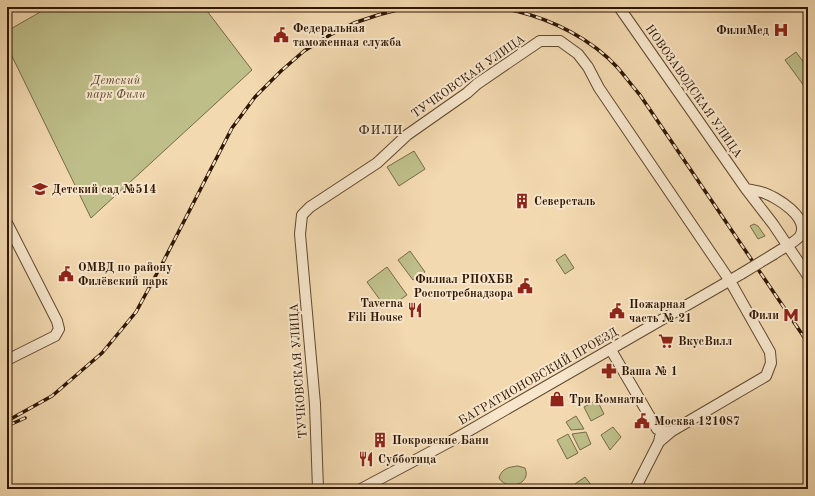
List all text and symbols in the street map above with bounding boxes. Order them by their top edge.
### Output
hospital icon: ФилиМед [772,21,790,39]
place label: Федеральная таможенная служба [293,23,401,49]
street label: НОВОЗАВОДСКАЯ УЛИЦА [643,23,744,160]
place label: ФилиМед [716,25,769,37]
public building icon: Федеральная таможенная служба [272,26,290,44]
street label: ТУЧКОВСКАЯ УЛИЦА [410,33,528,121]
park label: Детский парк Фили [86,75,146,101]
district label: ФИЛИ [358,124,404,137]
school or university icon: Детский сад №514 [31,180,49,198]
place label: Детский сад №514 [52,183,156,196]
building icon: Северсталь [513,192,531,210]
place label: Северсталь [534,196,596,208]
place label: ОМВД по району Филёвский парк [78,262,172,288]
public building icon: ОМВД по району Филёвский парк [57,265,75,283]
place label: Филиал РПОХБВ Роспотребнадзора [414,274,513,300]
public building icon: Филиал РПОХБВ Роспотребнадзора [516,277,534,295]
place label: Taverna Fili House [347,298,403,324]
place label: Пожарная часть № 21 [629,299,692,325]
restaurant icon: Taverna Fili House [406,301,424,319]
public building icon: Пожарная часть № 21 [608,302,626,320]
street label: ТУЧКОВСКАЯ УЛИЦА [288,303,310,439]
metro station icon: Фили [782,306,800,324]
place label: Фили [749,310,779,322]
street label: БАГРАТИОНОВСКИЙ ПРОЕЗД [455,324,620,427]
supermarket icon: ВкусВилл [657,332,675,350]
place label: ВкусВилл [678,336,732,348]
pharmacy icon: Ваша № 1 [600,362,618,380]
place label: Ваша № 1 [621,366,678,378]
shop icon: Три Комнаты [548,390,566,408]
place label: Три Комнаты [569,394,644,406]
public building icon: Москва 121087 [633,412,651,430]
place label: Москва 121087 [654,416,740,428]
building icon: Покровские Бани [371,431,389,449]
place label: Покровские Бани [392,435,489,447]
restaurant icon: Субботица [357,450,375,468]
place label: Субботица [378,454,436,466]

